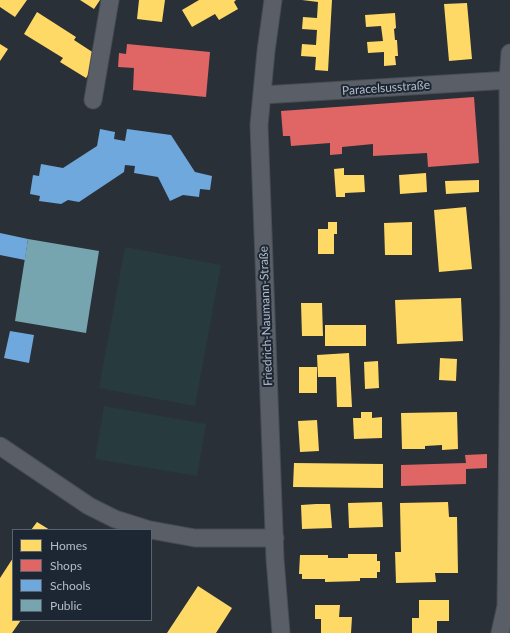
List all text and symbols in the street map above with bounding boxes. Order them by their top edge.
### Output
street label: Paracelsusstraße [342,78,430,98]
street label: Friedrich-Naumann-Straße [256,246,276,386]
legend [12,529,152,621]
text: Homes [50,538,87,553]
text: Shops [50,558,82,573]
text: Schools [50,578,91,593]
text: Public [50,598,82,613]

